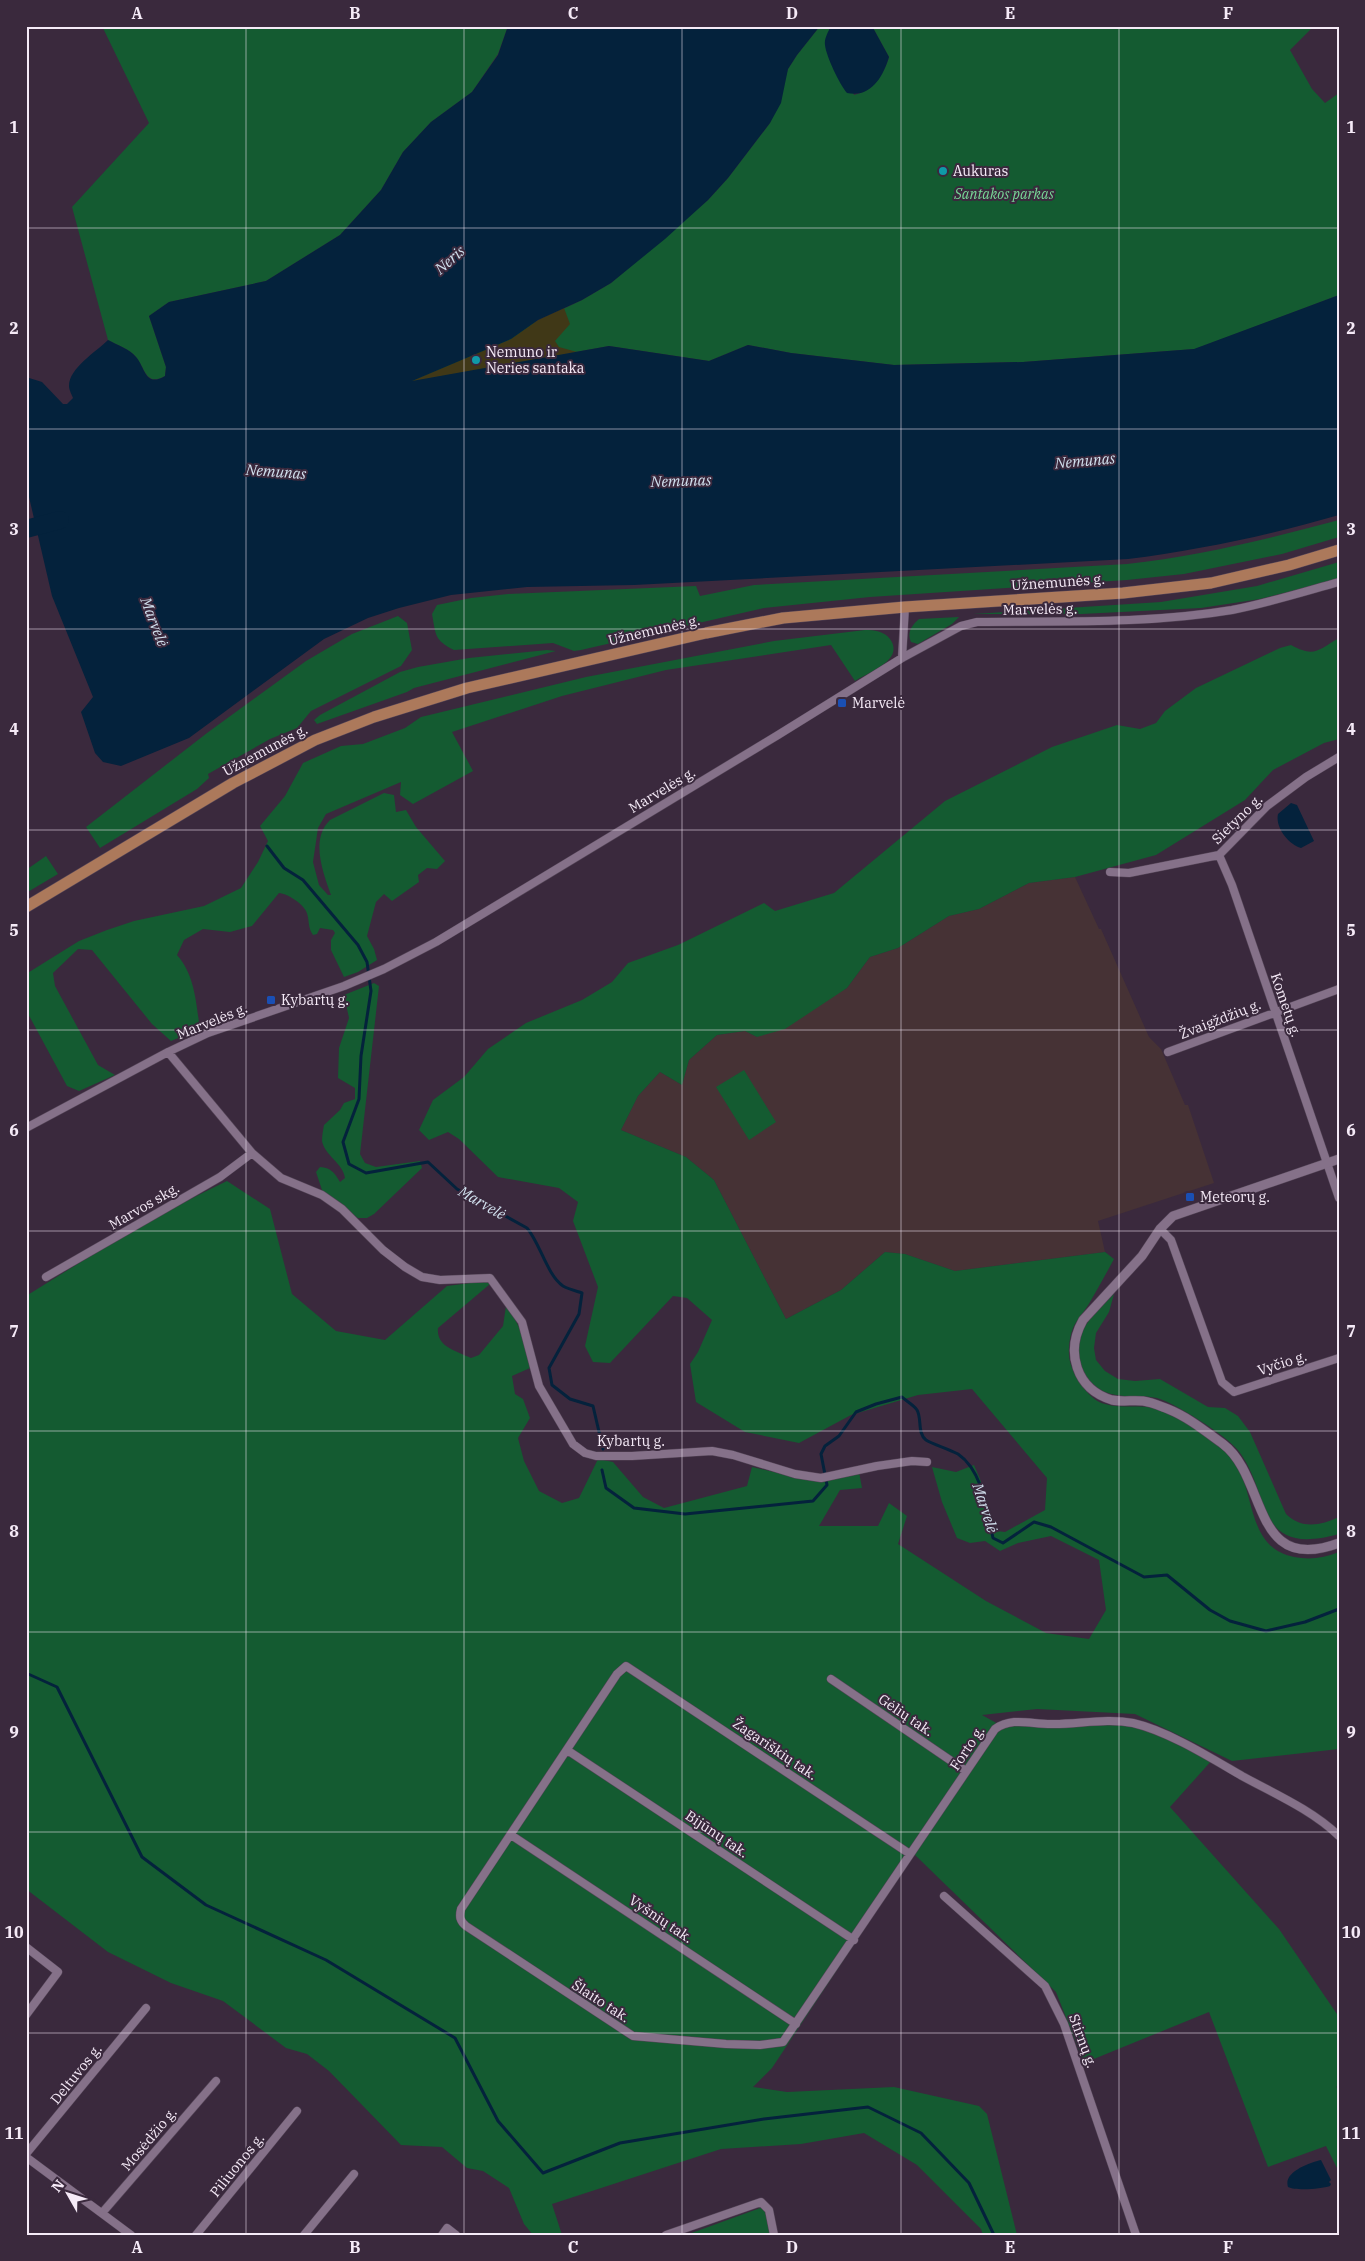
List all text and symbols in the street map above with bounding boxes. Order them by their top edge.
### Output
text: A [131,3,143,23]
text: B [349,3,361,23]
text: C [568,3,578,23]
text: D [786,3,798,23]
text: E [1005,3,1015,23]
text: F [1223,3,1233,23]
text: 1 [9,117,19,137]
text: 1 [1346,117,1356,137]
place label: Aukuras [953,162,1009,180]
marker: Aukuras [937,165,949,177]
park label: Santakos parkas [953,185,1055,203]
water label: Neris [430,241,469,279]
text: 2 [9,318,19,338]
text: 2 [1346,318,1356,338]
place label: Nemuno ir Neries santaka [486,343,585,377]
marker: Nemuno ir Neries santaka [470,354,482,366]
water label: Nemunas [1053,448,1116,473]
water label: Nemunas [244,460,307,483]
water label: Nemunas [649,470,712,491]
text: 3 [9,519,19,539]
text: 3 [1346,519,1356,539]
street label: Užnemunės g. [1011,570,1105,594]
water label: Marvelė [136,594,173,649]
street label: Marvelės g. [1003,599,1077,619]
street label: Užnemunės g. [606,611,702,649]
place label: Marvelė [852,694,905,712]
marker: Marvelė [836,697,848,709]
text: 4 [9,719,19,739]
text: 4 [1346,719,1356,739]
street label: Užnemunės g. [219,720,311,780]
street label: Marvelės g. [625,763,699,817]
street label: Sietyno g. [1208,790,1266,848]
text: 5 [9,920,19,940]
text: 5 [1346,920,1356,940]
street label: Kometų g. [1267,971,1305,1039]
place label: Kybartų g. [281,991,349,1009]
marker: Kybartų g. [265,994,277,1006]
street label: Žvaigždžių g. [1176,995,1264,1043]
street label: Marvelės g. [174,999,250,1043]
text: 6 [9,1120,19,1140]
text: 6 [1346,1120,1356,1140]
street label: Marvos skg. [106,1179,182,1233]
water label: Marvelė [454,1181,510,1224]
place label: Meteorų g. [1200,1188,1270,1206]
marker: Meteorų g. [1184,1191,1196,1203]
text: 7 [9,1321,19,1341]
text: 7 [1346,1321,1356,1341]
street label: Vyčio g. [1255,1347,1309,1379]
street label: Kybartų g. [597,1432,665,1450]
water label: Marvelė [968,1480,1003,1535]
text: 8 [9,1521,19,1541]
text: 8 [1346,1521,1356,1541]
street label: Gėlių tak. [875,1690,937,1740]
street label: Žagariškių tak. [729,1714,821,1784]
text: 9 [9,1722,19,1742]
street label: Forto g. [946,1722,988,1774]
text: 9 [1346,1722,1356,1742]
street label: Bijūnų tak. [682,1806,752,1862]
street label: Vyšnių tak. [626,1891,696,1947]
text: 10 [4,1922,24,1942]
text: 10 [1341,1922,1361,1942]
street label: Šlaito tak. [569,1975,634,2026]
street label: Stirnų g. [1065,2012,1101,2070]
street label: Deltuvos g. [46,2040,106,2108]
street label: Mosėdžio g. [117,2104,181,2174]
text: 11 [4,2123,24,2143]
text: 11 [1341,2123,1361,2143]
street label: Piliuonos g. [206,2129,268,2201]
north arrow [42,2168,92,2218]
text: N [47,2176,68,2196]
text: A [131,2237,143,2257]
text: B [349,2237,361,2257]
text: C [568,2237,578,2257]
text: D [786,2237,798,2257]
text: E [1005,2237,1015,2257]
text: F [1223,2237,1233,2257]

